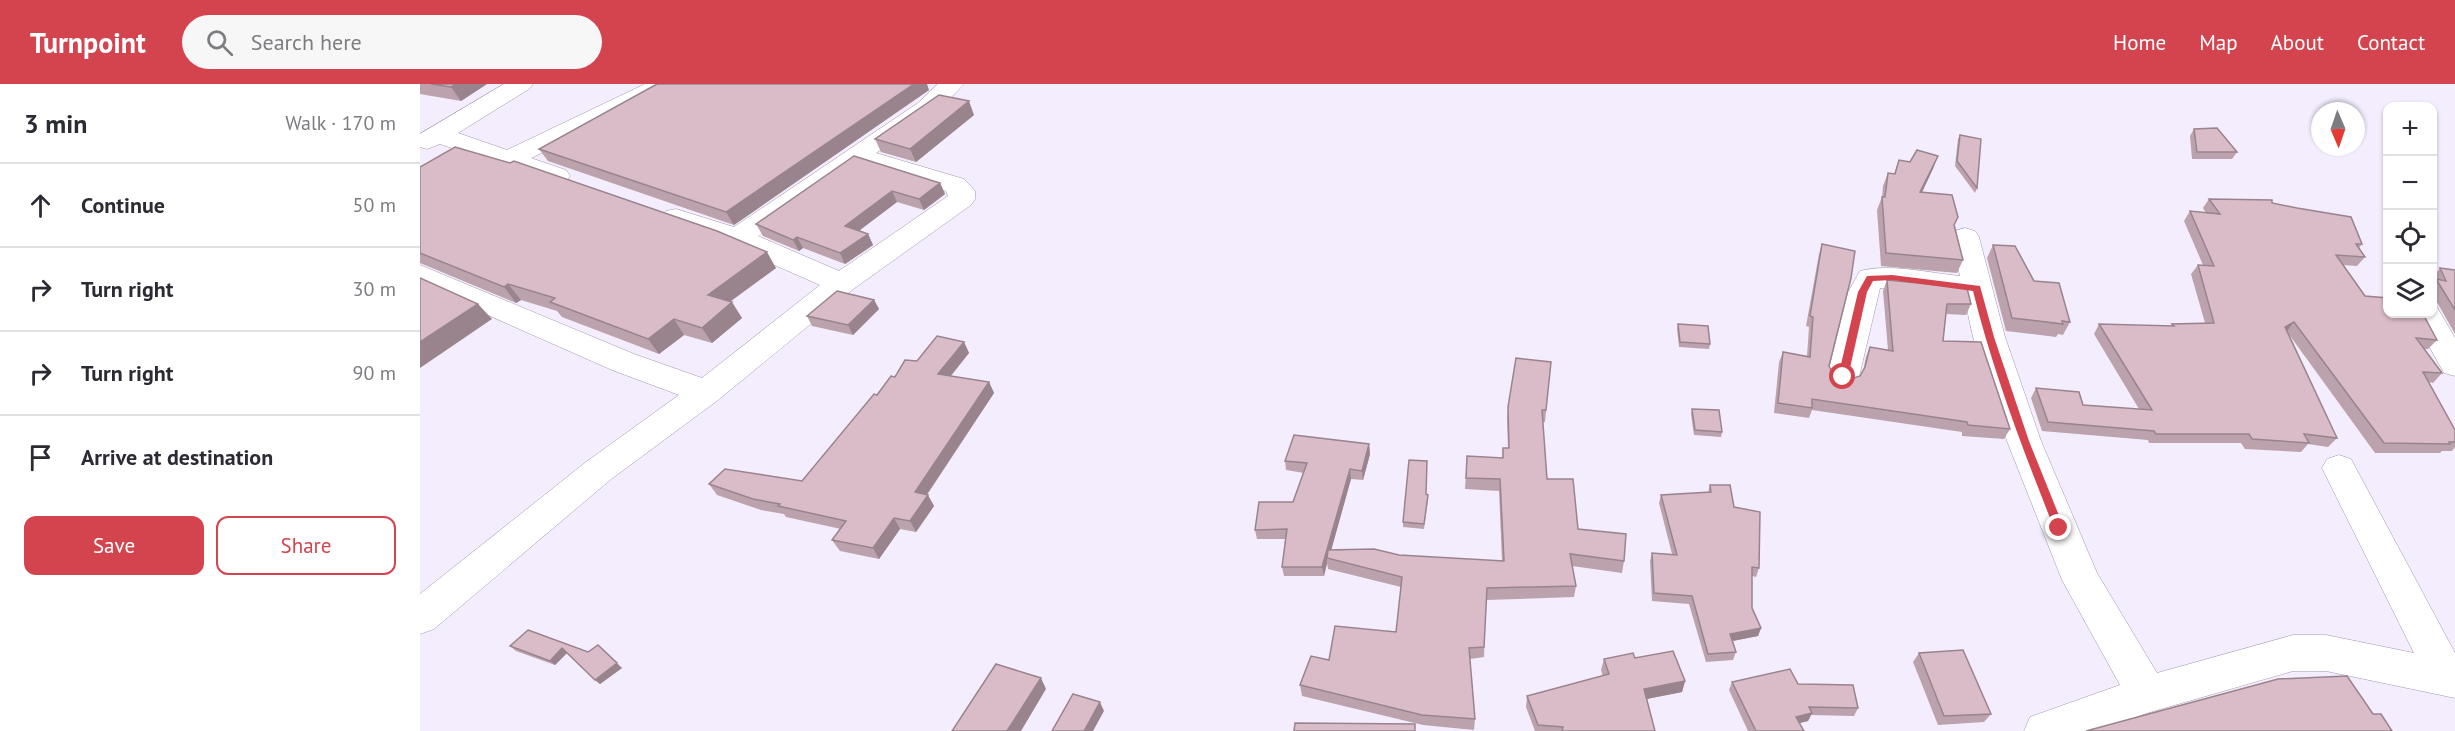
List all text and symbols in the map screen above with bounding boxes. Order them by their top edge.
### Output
search box [182,15,602,69]
text: Turnpoint [30,24,146,61]
icon: search [203,26,236,59]
text: Search here [251,28,362,56]
text: Home [2113,29,2166,56]
text: Map [2199,29,2238,56]
text: About [2271,29,2324,56]
text: Contact [2357,29,2425,56]
north arrow [2311,102,2365,156]
map controls [2383,102,2437,318]
button: + [2383,102,2437,156]
text: 3 min [24,107,87,140]
text: Walk · 170 m [285,110,396,136]
button: − [2383,156,2437,210]
icon: ahead [24,189,57,222]
text: Continue [81,191,165,219]
text: 50 m [353,192,396,218]
button: locate [2383,210,2437,264]
button: layers [2383,264,2437,318]
icon: right [24,273,57,306]
text: Turn right [81,275,173,303]
text: 30 m [353,276,396,302]
icon: right [24,357,57,390]
text: Turn right [81,359,173,387]
text: 90 m [353,360,396,386]
route start [1829,363,1855,389]
icon: arrive [24,441,57,474]
text: Arrive at destination [81,443,273,471]
route end [2045,514,2071,540]
button: Save [24,516,204,575]
button: Share [216,516,396,575]

